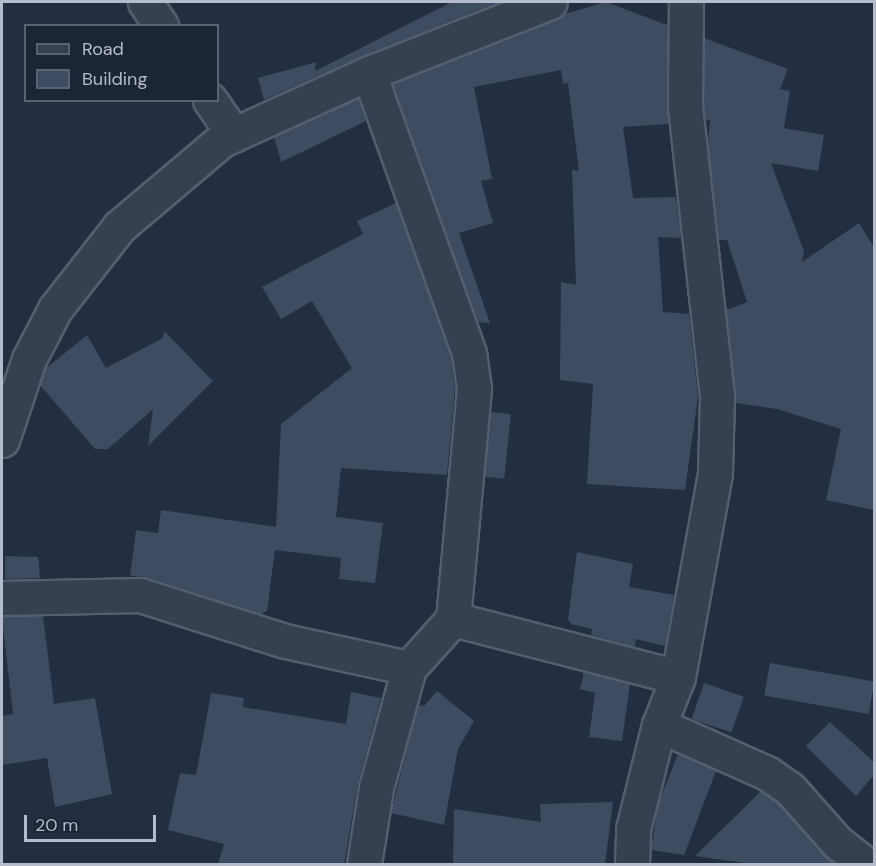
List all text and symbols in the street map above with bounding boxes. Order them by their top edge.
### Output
legend [24,24,219,102]
text: Road [82,37,124,61]
text: Building [82,67,147,91]
scale bar [27,803,159,841]
text: 20 m [35,813,78,837]

